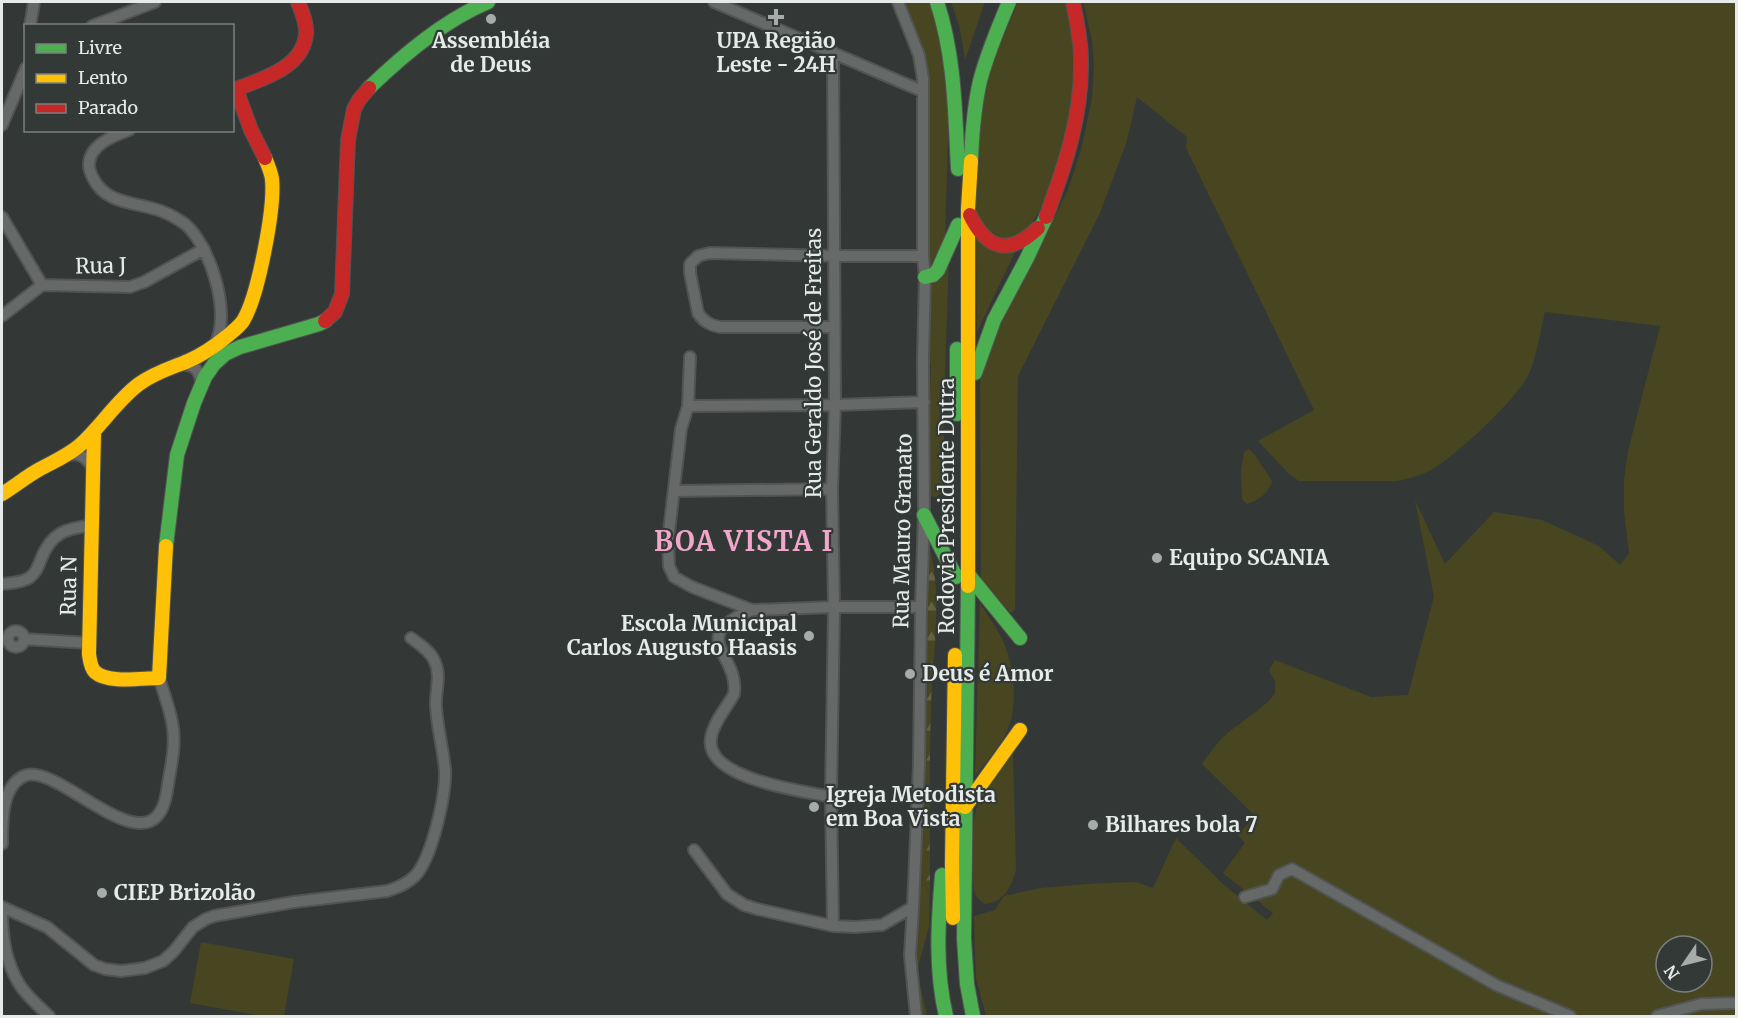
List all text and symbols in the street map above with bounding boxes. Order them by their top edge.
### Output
marker: UPA Região Leste - 24H [767,8,785,26]
marker: Assembléia de Deus [484,12,498,26]
legend [24,24,234,132]
place label: Assembléia de Deus [431,27,550,78]
place label: UPA Região Leste - 24H [716,27,836,78]
text: Livre [78,36,122,59]
text: Lento [78,66,128,89]
text: Parado [78,96,138,119]
street label: Rua Geraldo José de Freitas [800,228,827,498]
street label: Rua J [75,252,127,279]
street label: Rodovia Presidente Dutra [933,378,960,634]
street label: Rua Mauro Granato [887,433,918,629]
district label: BOA VISTA I [654,524,834,558]
place label: Equipo SCANIA [1169,544,1330,571]
marker: Equipo SCANIA [1150,551,1164,565]
street label: Rua N [54,556,83,616]
place label: Escola Municipal Carlos Augusto Haasis [567,610,797,661]
marker: Escola Municipal Carlos Augusto Haasis [802,629,816,643]
place label: Deus é Amor [922,660,1054,687]
marker: Deus é Amor [903,667,917,681]
place label: Igreja Metodista em Boa Vista [826,781,996,832]
marker: Igreja Metodista em Boa Vista [807,800,821,814]
place label: Bilhares bola 7 [1105,811,1258,838]
marker: Bilhares bola 7 [1086,818,1100,832]
place label: CIEP Brizolão [114,879,255,906]
marker: CIEP Brizolão [95,886,109,900]
north arrow [1654,934,1714,994]
text: N [1660,961,1684,984]

